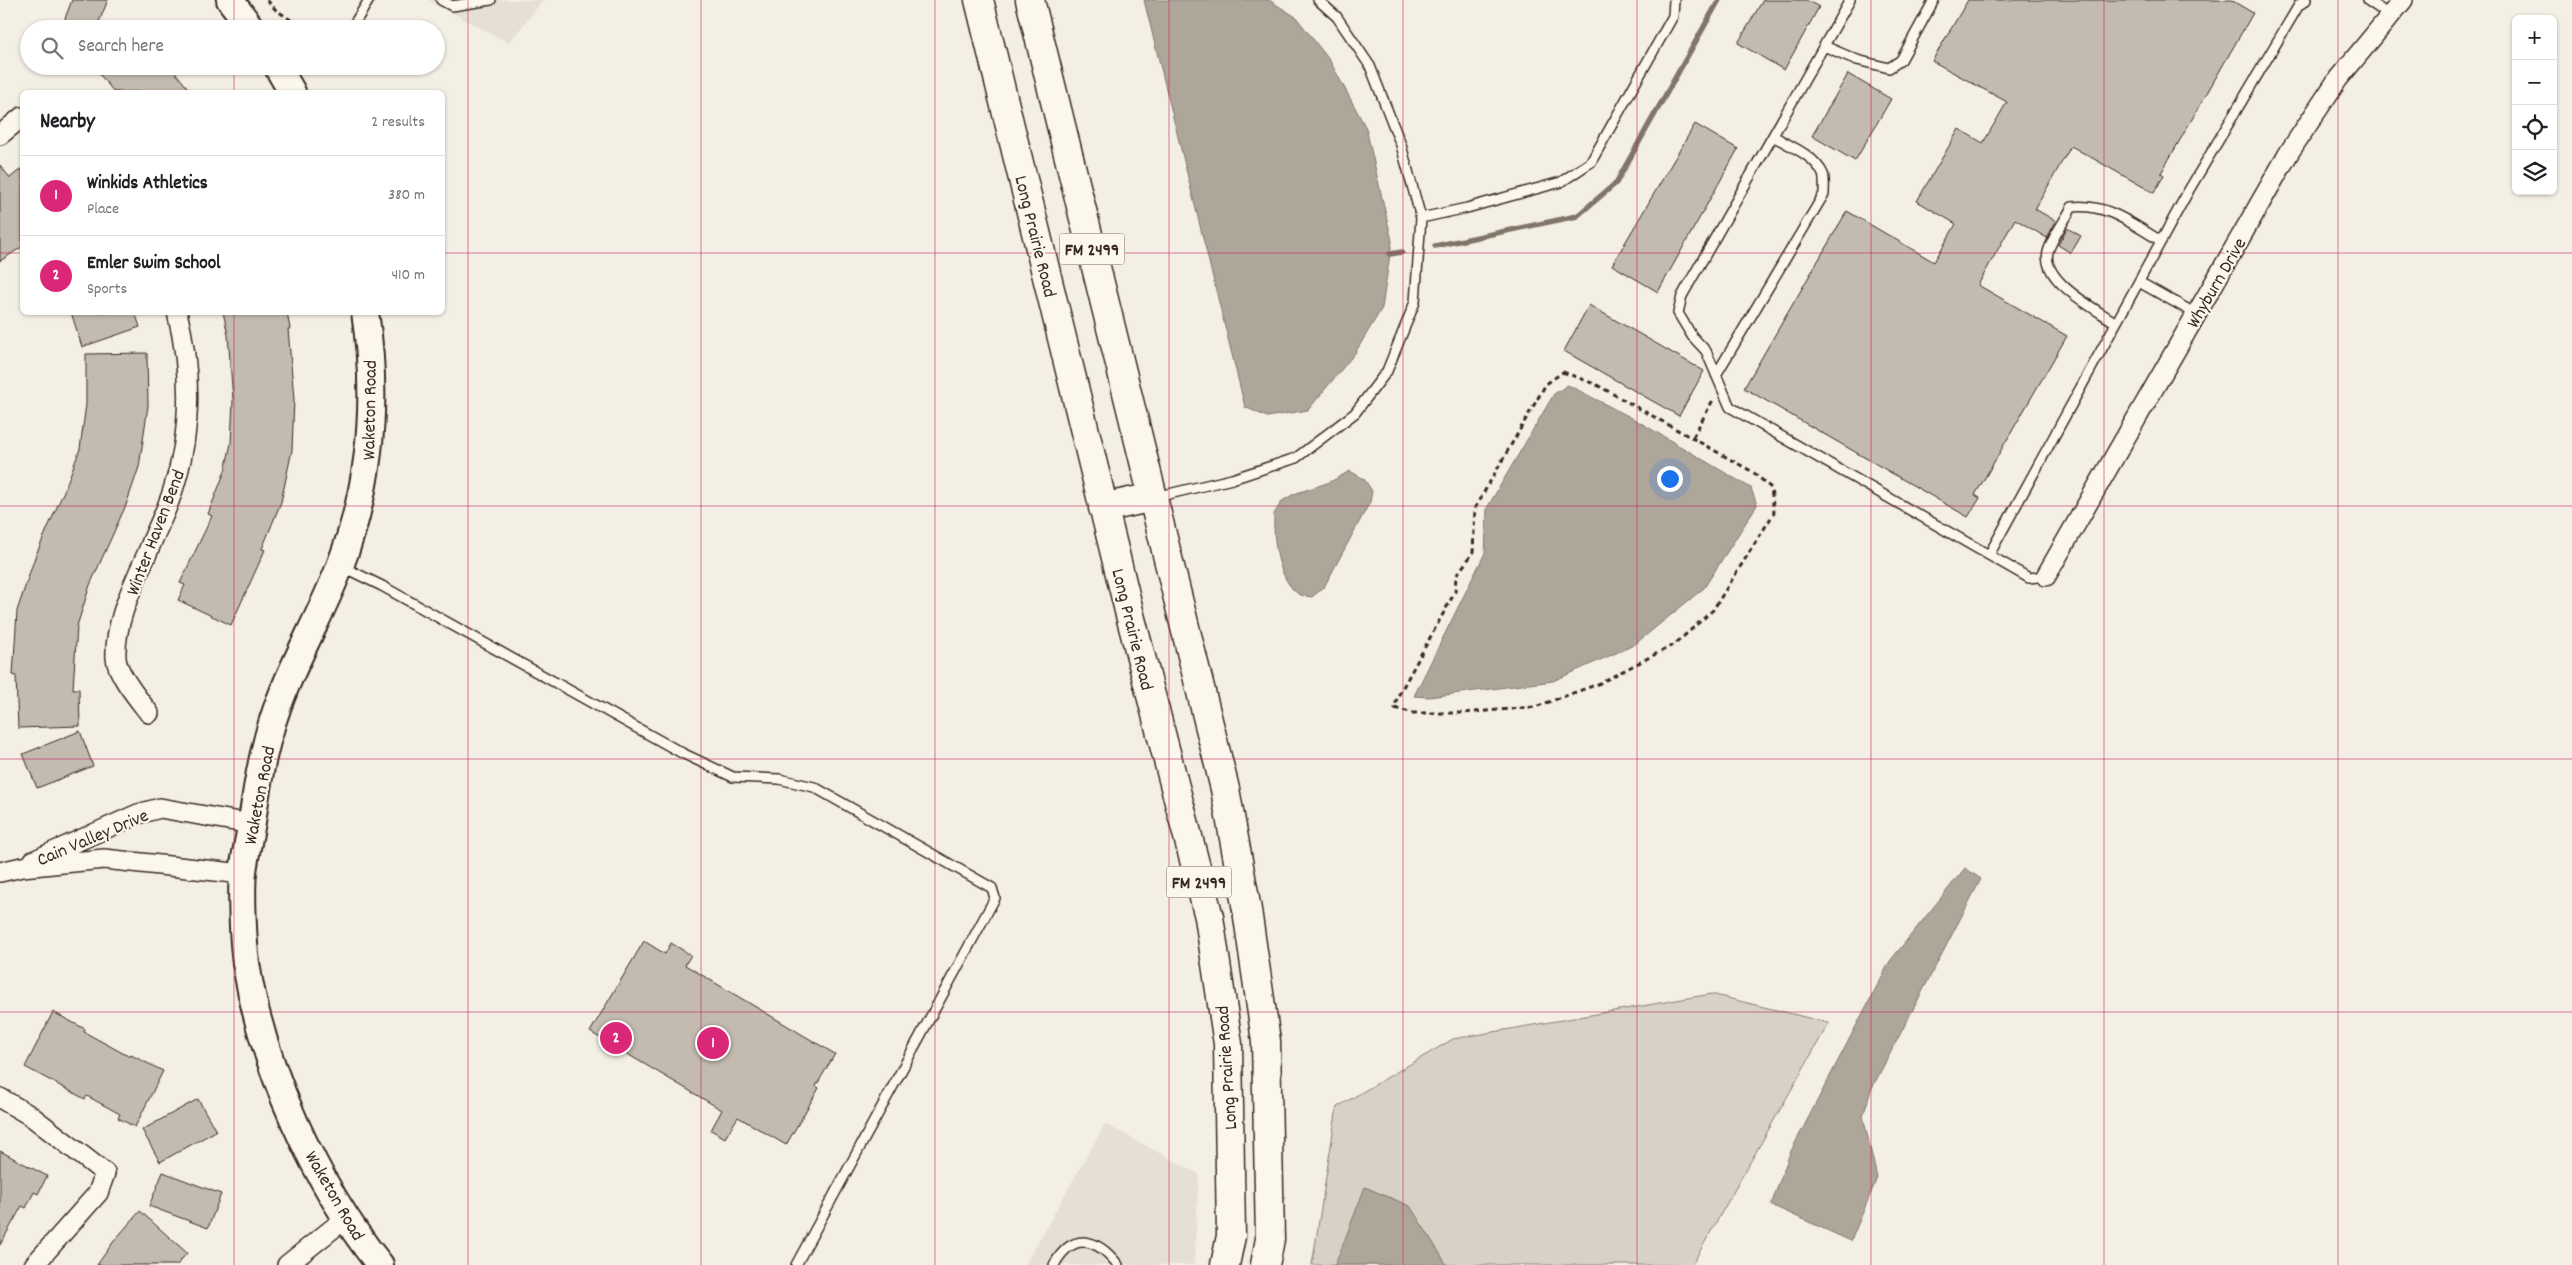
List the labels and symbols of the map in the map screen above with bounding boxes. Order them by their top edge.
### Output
street label: Long Prairie Road [1005,173,1062,301]
road number: FM 2499 [1060,233,1124,264]
street label: Whyburn Drive [2181,233,2255,334]
street label: Waketon Road [357,360,386,460]
street label: Winter Haven Bend [121,466,194,600]
your location [1657,466,1683,492]
street label: Long Prairie Road [1102,566,1159,694]
street label: Waketon Road [239,744,284,847]
street label: Cain Valley Drive [33,804,153,875]
road number: FM 2499 [1166,866,1232,898]
street label: Long Prairie Road [1211,1005,1246,1131]
pin: 2 [600,1019,632,1057]
pin: 1 [697,1024,729,1062]
street label: Waketon Road [296,1147,370,1247]

